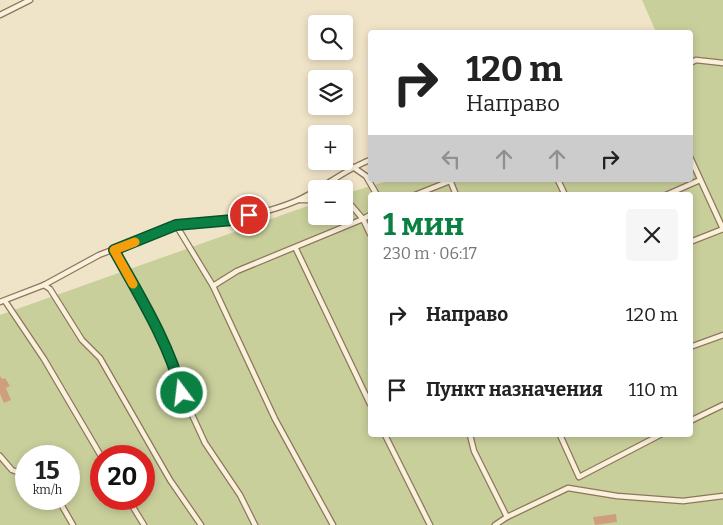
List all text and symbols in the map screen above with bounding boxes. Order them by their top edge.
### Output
map controls [308,15,353,225]
button: search [308,15,353,60]
text: 120 m [466,48,563,90]
icon: right [383,50,448,115]
button: layers [308,70,353,115]
text: Направо [466,90,560,117]
button: + [308,125,353,170]
icon: left [437,145,465,173]
icon: ahead [490,145,518,173]
icon: ahead [543,145,571,173]
icon: right [596,145,624,173]
button: − [308,180,353,225]
pin [228,194,270,236]
icon: arrive [235,201,263,229]
text: 1 мин [383,207,464,243]
button: close [626,209,678,261]
text: 230 m · 06:17 [383,244,477,263]
icon: right [383,301,411,329]
text: Направо [426,303,508,326]
text: 120 m [626,303,678,326]
position arrow [155,366,207,418]
icon: arrive [383,376,411,404]
text: Пункт назначения [426,378,603,401]
text: 110 m [628,378,678,401]
speed limit sign: 20 [90,445,155,510]
text: 15 [35,456,60,486]
text: km/h [33,483,62,497]

